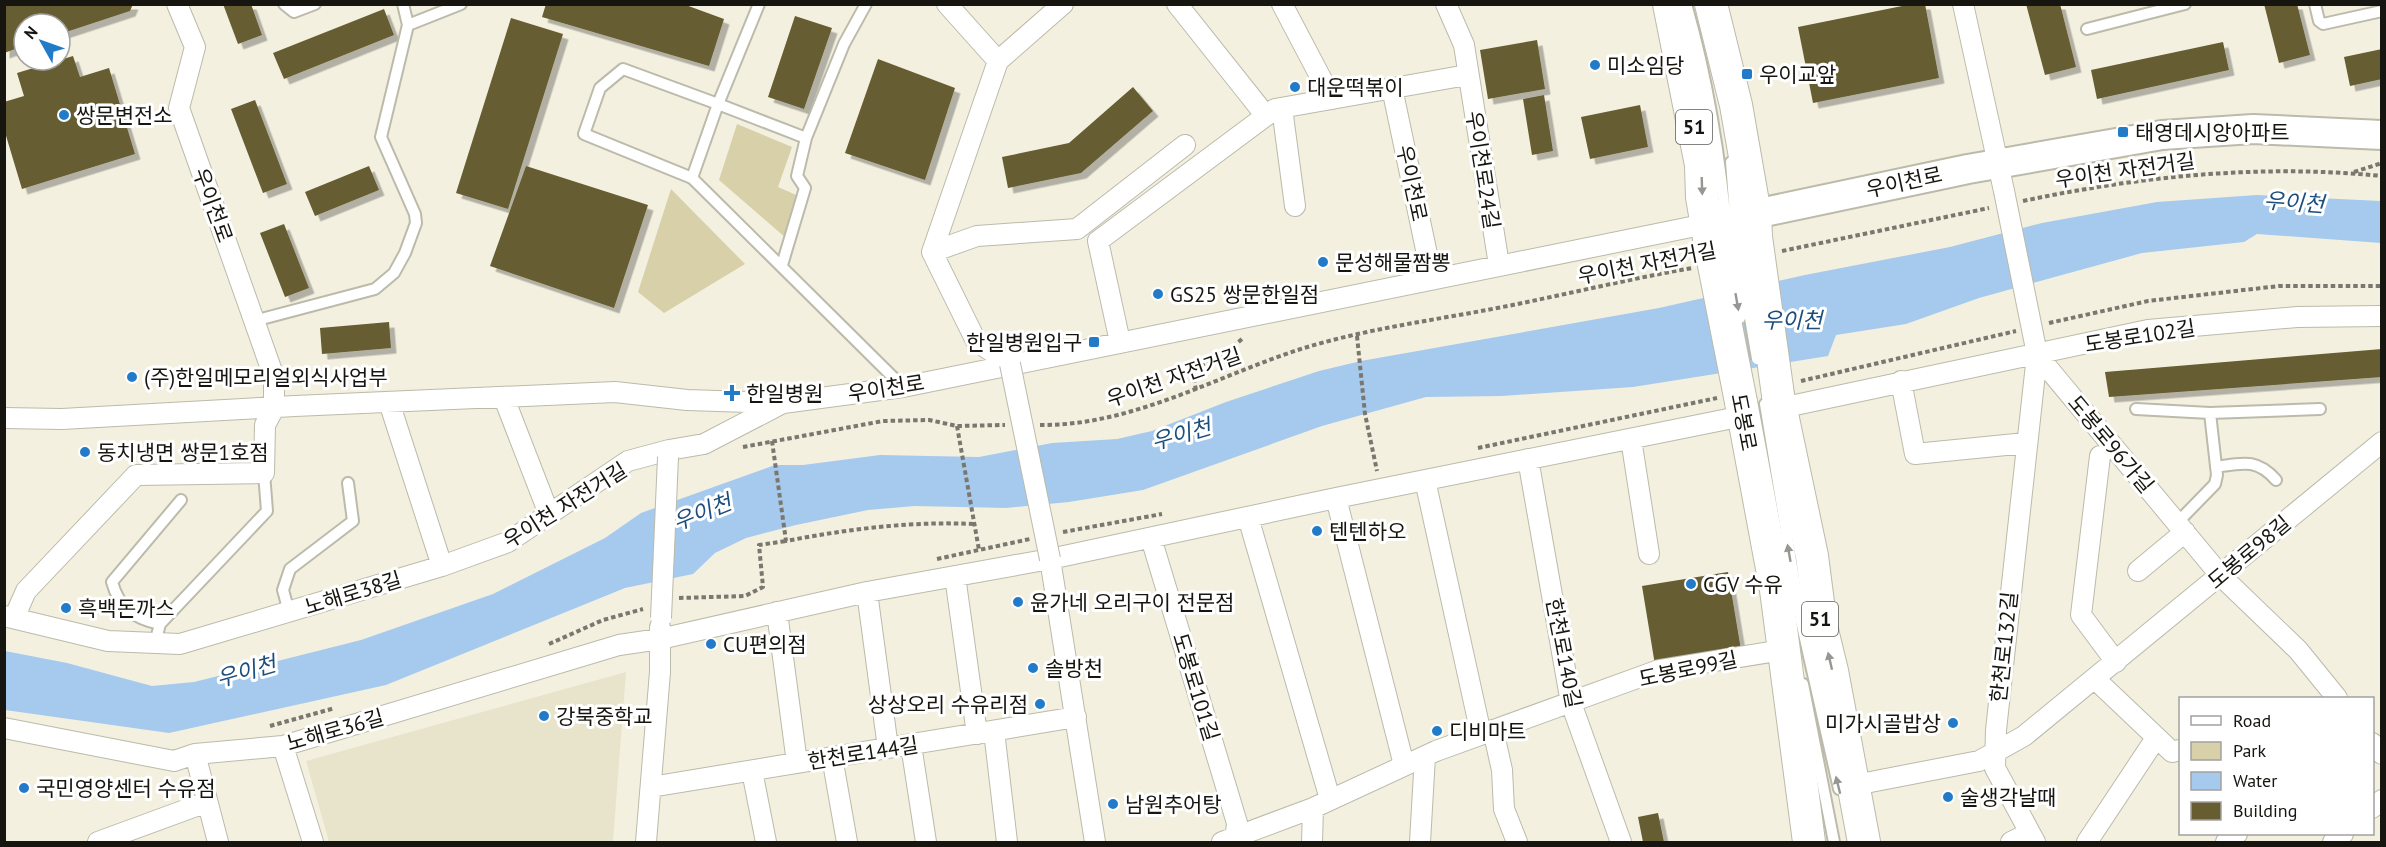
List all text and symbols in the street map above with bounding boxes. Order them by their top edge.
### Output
north arrow [12,12,72,72]
text: N [19,22,42,43]
place label: 미소임당 [1607,52,1684,79]
marker: 미소임당 [1588,58,1602,72]
place label: 우이교앞 [1759,61,1836,88]
marker: 우이교앞 [1740,67,1754,81]
place label: 대운떡볶이 [1307,74,1404,101]
marker: 대운떡볶이 [1288,80,1302,94]
place label: 쌍문변전소 [76,102,173,129]
marker: 쌍문변전소 [57,108,71,122]
street label: 우이천로24길 [1460,109,1506,231]
road number: 51 [1676,110,1712,144]
place label: 태영데시앙아파트 [2135,119,2290,146]
marker: 태영데시앙아파트 [2116,125,2130,139]
street label: 우이천로 [1391,142,1433,224]
street label: 우이천 자전거길 [2053,147,2197,193]
street label: 우이천로 [1863,161,1945,203]
street label: 우이천로 [187,164,239,246]
one-way arrow [1697,176,1707,195]
water label: 우이천 [2263,186,2328,218]
street label: 우이천 자전거길 [1575,236,1719,290]
place label: 문성해물짬뽕 [1335,249,1451,276]
marker: 문성해물짬뽕 [1316,255,1330,269]
place label: GS25 쌍문한일점 [1170,281,1319,308]
marker: GS25 쌍문한일점 [1151,287,1165,301]
one-way arrow [1733,293,1742,312]
water label: 우이천 [1762,306,1825,334]
street label: 도봉로102길 [2083,314,2197,358]
place label: 한일병원입구 [966,329,1082,356]
marker: 한일병원입구 [1087,335,1101,349]
street label: 우이천 자전거길 [1103,341,1245,413]
place label: (주)한일메모리얼외식사업부 [144,364,388,391]
street label: 우이천로 [846,369,926,407]
marker: (주)한일메모리얼외식사업부 [125,370,139,384]
place label: 한일병원 [746,380,823,407]
marker: 한일병원 [723,384,741,402]
street label: 도봉로96가길 [2062,390,2160,498]
street label: 도봉로 [1725,391,1763,453]
water label: 우이천 [1148,411,1217,456]
place label: 동치냉면 쌍문1호점 [97,439,269,466]
marker: 동치냉면 쌍문1호점 [78,445,92,459]
street label: 우이천 자전거길 [498,456,632,554]
water label: 우이천 [669,487,738,536]
street label: 도봉로98길 [2202,509,2296,595]
place label: 텐텐하오 [1329,518,1406,545]
marker: 텐텐하오 [1310,524,1324,538]
one-way arrow [1784,544,1793,563]
street label: 노해로38길 [301,565,405,621]
place label: CGV 수유 [1703,571,1783,598]
marker: CGV 수유 [1684,577,1698,591]
place label: 윤가네 오리구이 전문점 [1030,589,1234,616]
street label: 한천로132길 [1985,590,2023,704]
place label: 흑백돈까스 [78,595,175,622]
marker: 윤가네 오리구이 전문점 [1011,595,1025,609]
street label: 한천로140길 [1540,596,1588,710]
marker: 흑백돈까스 [59,601,73,615]
road number: 51 [1802,602,1838,636]
street label: 도봉로101길 [1167,630,1225,744]
place label: CU편의점 [723,631,807,658]
marker: CU편의점 [704,637,718,651]
street label: 도봉로99길 [1636,645,1740,693]
water label: 우이천 [213,648,282,693]
one-way arrow [1825,652,1835,670]
place label: 솔방천 [1045,655,1103,682]
marker: 솔방천 [1026,661,1040,675]
place label: 상상오리 수유리점 [868,691,1028,718]
marker: 상상오리 수유리점 [1033,697,1047,711]
legend [2179,697,2374,835]
street label: 노해로36길 [283,703,387,757]
place label: 강북중학교 [556,703,653,730]
marker: 강북중학교 [537,709,551,723]
text: Road [2233,709,2271,732]
place label: 미가시골밥상 [1825,710,1941,737]
marker: 미가시골밥상 [1946,716,1960,730]
place label: 디비마트 [1449,718,1526,745]
marker: 디비마트 [1430,724,1444,738]
street label: 한천로144길 [806,731,920,775]
text: Park [2233,739,2266,762]
text: Water [2233,769,2277,792]
place label: 국민영양센터 수유점 [36,775,216,802]
one-way arrow [1832,776,1842,794]
marker: 국민영양센터 수유점 [17,781,31,795]
place label: 술생각날때 [1960,784,2057,811]
marker: 술생각날때 [1941,790,1955,804]
place label: 남원추어탕 [1125,791,1222,818]
marker: 남원추어탕 [1106,797,1120,811]
text: Building [2233,799,2297,822]

